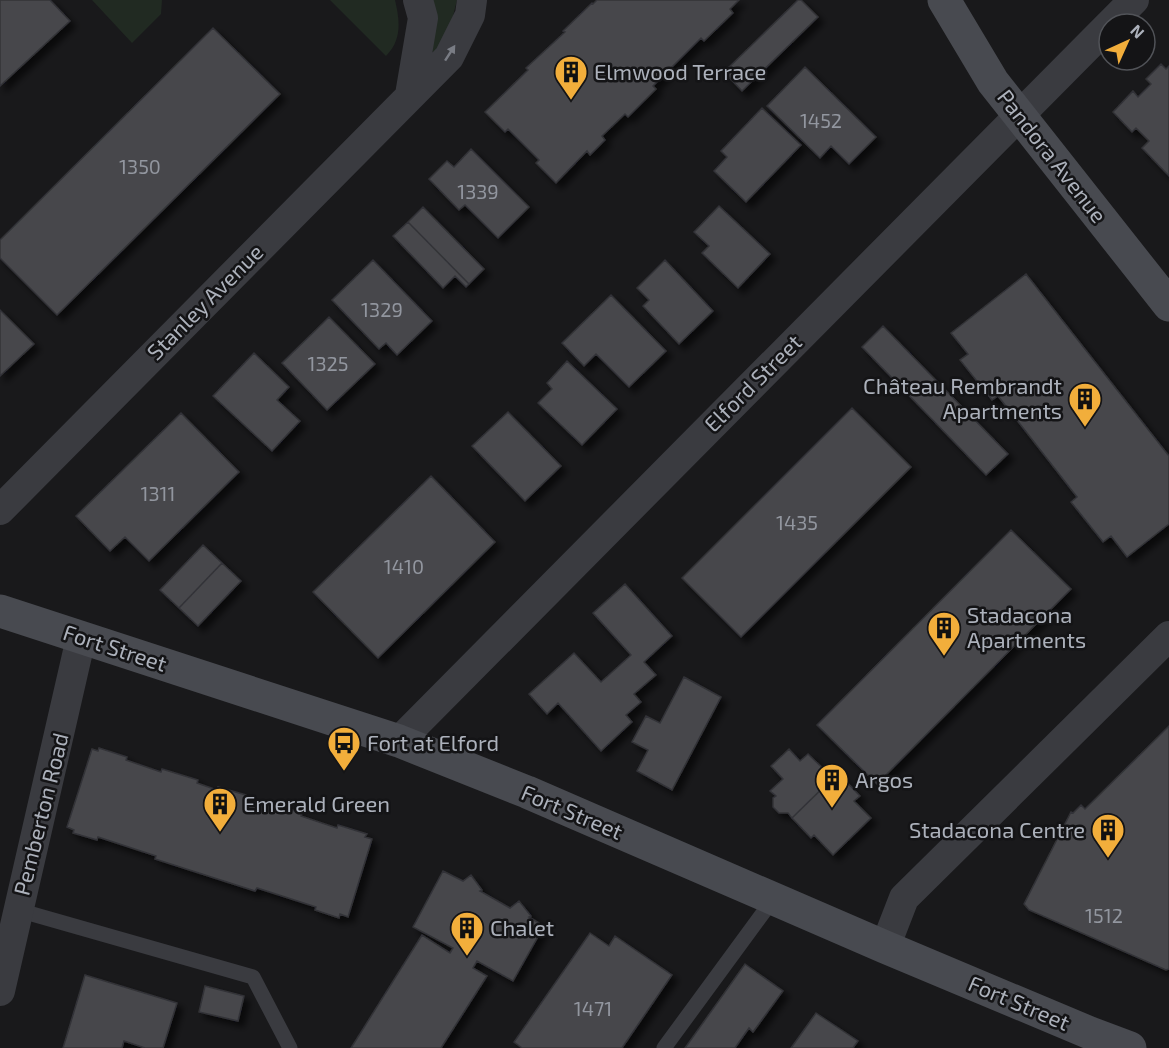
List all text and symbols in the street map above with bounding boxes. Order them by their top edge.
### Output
north arrow [1097,12,1157,72]
text: N [1127,20,1149,42]
one-way arrow [444,44,455,61]
building icon: Elmwood Terrace [553,54,589,101]
place label: Elmwood Terrace [594,58,766,84]
street label: Pandora Avenue [993,84,1113,227]
house number: 1452 [800,108,842,132]
house number: 1350 [119,154,161,178]
house number: 1339 [457,179,499,203]
street label: Stanley Avenue [141,238,268,365]
house number: 1329 [361,297,403,321]
street label: Elford Street [698,328,806,436]
house number: 1325 [307,351,349,375]
place label: Château Rembrandt Apartments [863,372,1062,423]
building icon: Château Rembrandt Apartments [1067,381,1103,428]
house number: 1311 [141,481,176,505]
house number: 1435 [776,510,818,534]
house number: 1410 [384,554,424,578]
place label: Stadacona Apartments [967,601,1086,652]
building icon: Stadacona Apartments [926,610,962,657]
street label: Fort Street [60,618,170,676]
bus stop icon: Fort at Elford [326,725,362,772]
place label: Fort at Elford [367,729,499,755]
street label: Pemberton Road [7,730,73,898]
building icon: Argos [814,762,850,809]
place label: Argos [855,766,913,792]
street label: Fort Street [518,778,627,844]
building icon: Emerald Green [202,786,238,833]
place label: Emerald Green [243,790,390,816]
building icon: Stadacona Centre [1090,812,1126,859]
place label: Stadacona Centre [909,816,1085,842]
house number: 1512 [1085,903,1123,927]
building icon: Chalet [449,910,485,957]
place label: Chalet [490,914,554,940]
street label: Fort Street [965,969,1074,1035]
house number: 1471 [574,996,612,1020]

